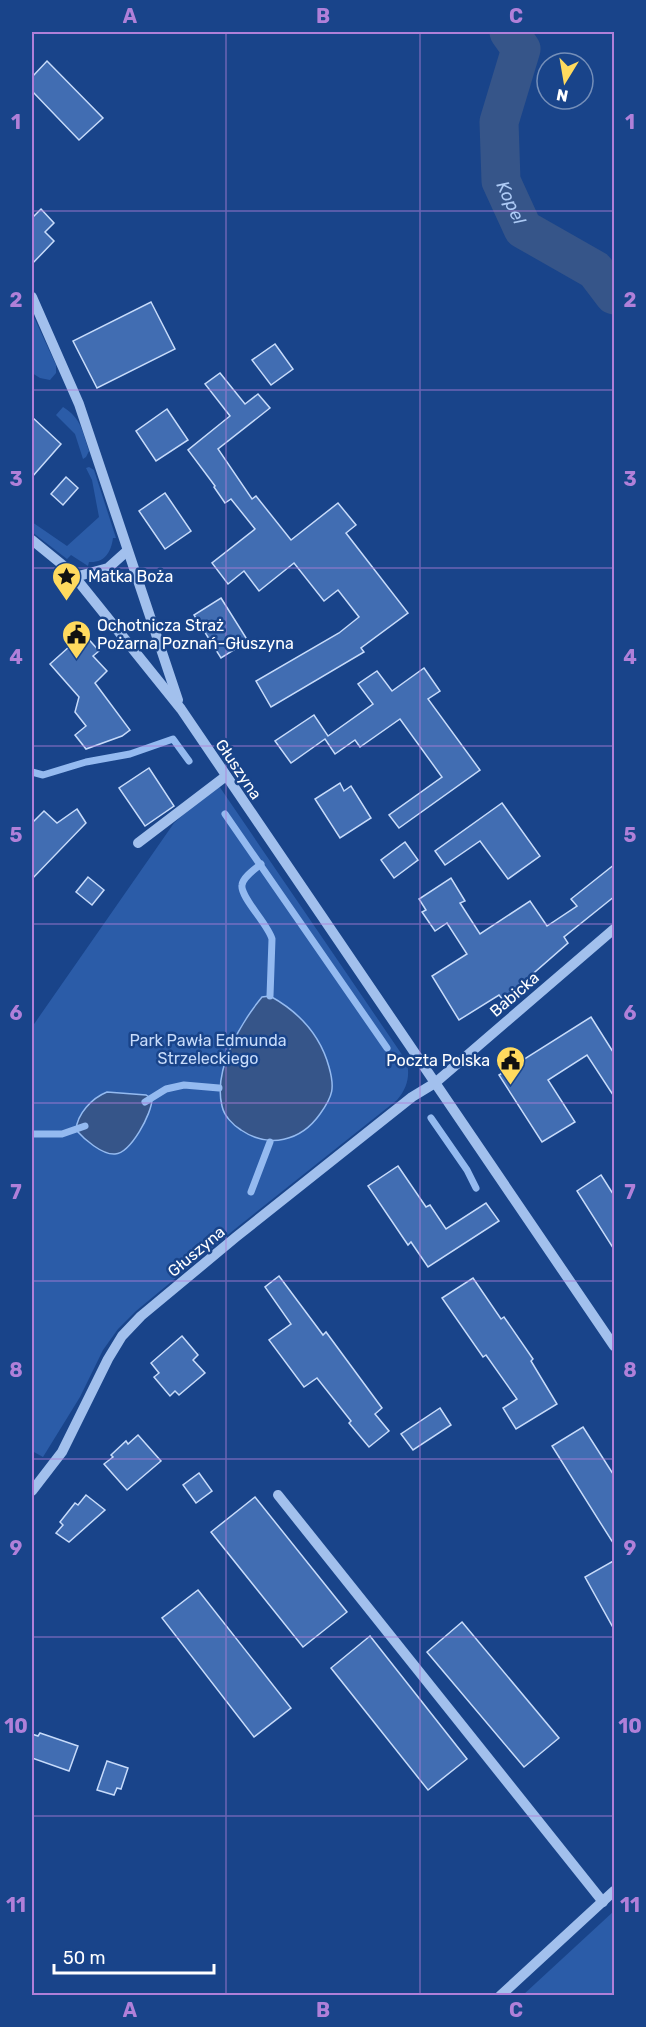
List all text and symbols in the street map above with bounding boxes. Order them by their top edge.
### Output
text: A [123,4,138,28]
text: B [316,4,330,28]
text: C [509,4,523,28]
north arrow [535,51,595,111]
text: N [555,85,570,106]
text: 1 [11,110,21,134]
text: 1 [625,110,635,134]
water label: Kopel [492,178,531,229]
text: 2 [10,288,23,312]
text: 2 [624,288,637,312]
text: 3 [9,467,23,491]
text: 3 [623,467,637,491]
place icon: Matka Boża [51,560,83,602]
place label: Matka Boża [88,567,173,586]
place label: Ochotnicza Straż Pożarna Poznań-Głuszyna [97,616,294,653]
public building icon: Ochotnicza Straż Pożarna Poznań-Głuszyna [60,618,92,660]
text: 4 [9,645,23,669]
text: 4 [623,645,637,669]
street label: Głuszyna [212,736,266,803]
text: 5 [10,823,23,847]
text: 5 [624,823,637,847]
street label: Babicka [486,968,543,1021]
text: 6 [9,1001,23,1025]
text: 6 [623,1001,637,1025]
park label: Park Pawła Edmunda Strzeleckiego [130,1031,287,1068]
public building icon: Poczta Polska [495,1044,527,1086]
place label: Poczta Polska [386,1051,490,1070]
text: 7 [10,1180,22,1204]
text: 7 [624,1180,636,1204]
street label: Głuszyna [164,1222,229,1281]
text: 8 [9,1358,23,1382]
text: 8 [623,1358,637,1382]
text: 9 [10,1536,23,1560]
text: 9 [624,1536,637,1560]
text: 10 [4,1714,28,1738]
text: 10 [618,1714,642,1738]
text: 11 [6,1893,26,1917]
text: 11 [620,1893,640,1917]
scale bar [54,1937,214,1975]
text: 50 m [63,1947,106,1969]
text: A [123,1998,138,2022]
text: B [316,1998,330,2022]
text: C [509,1998,523,2022]

